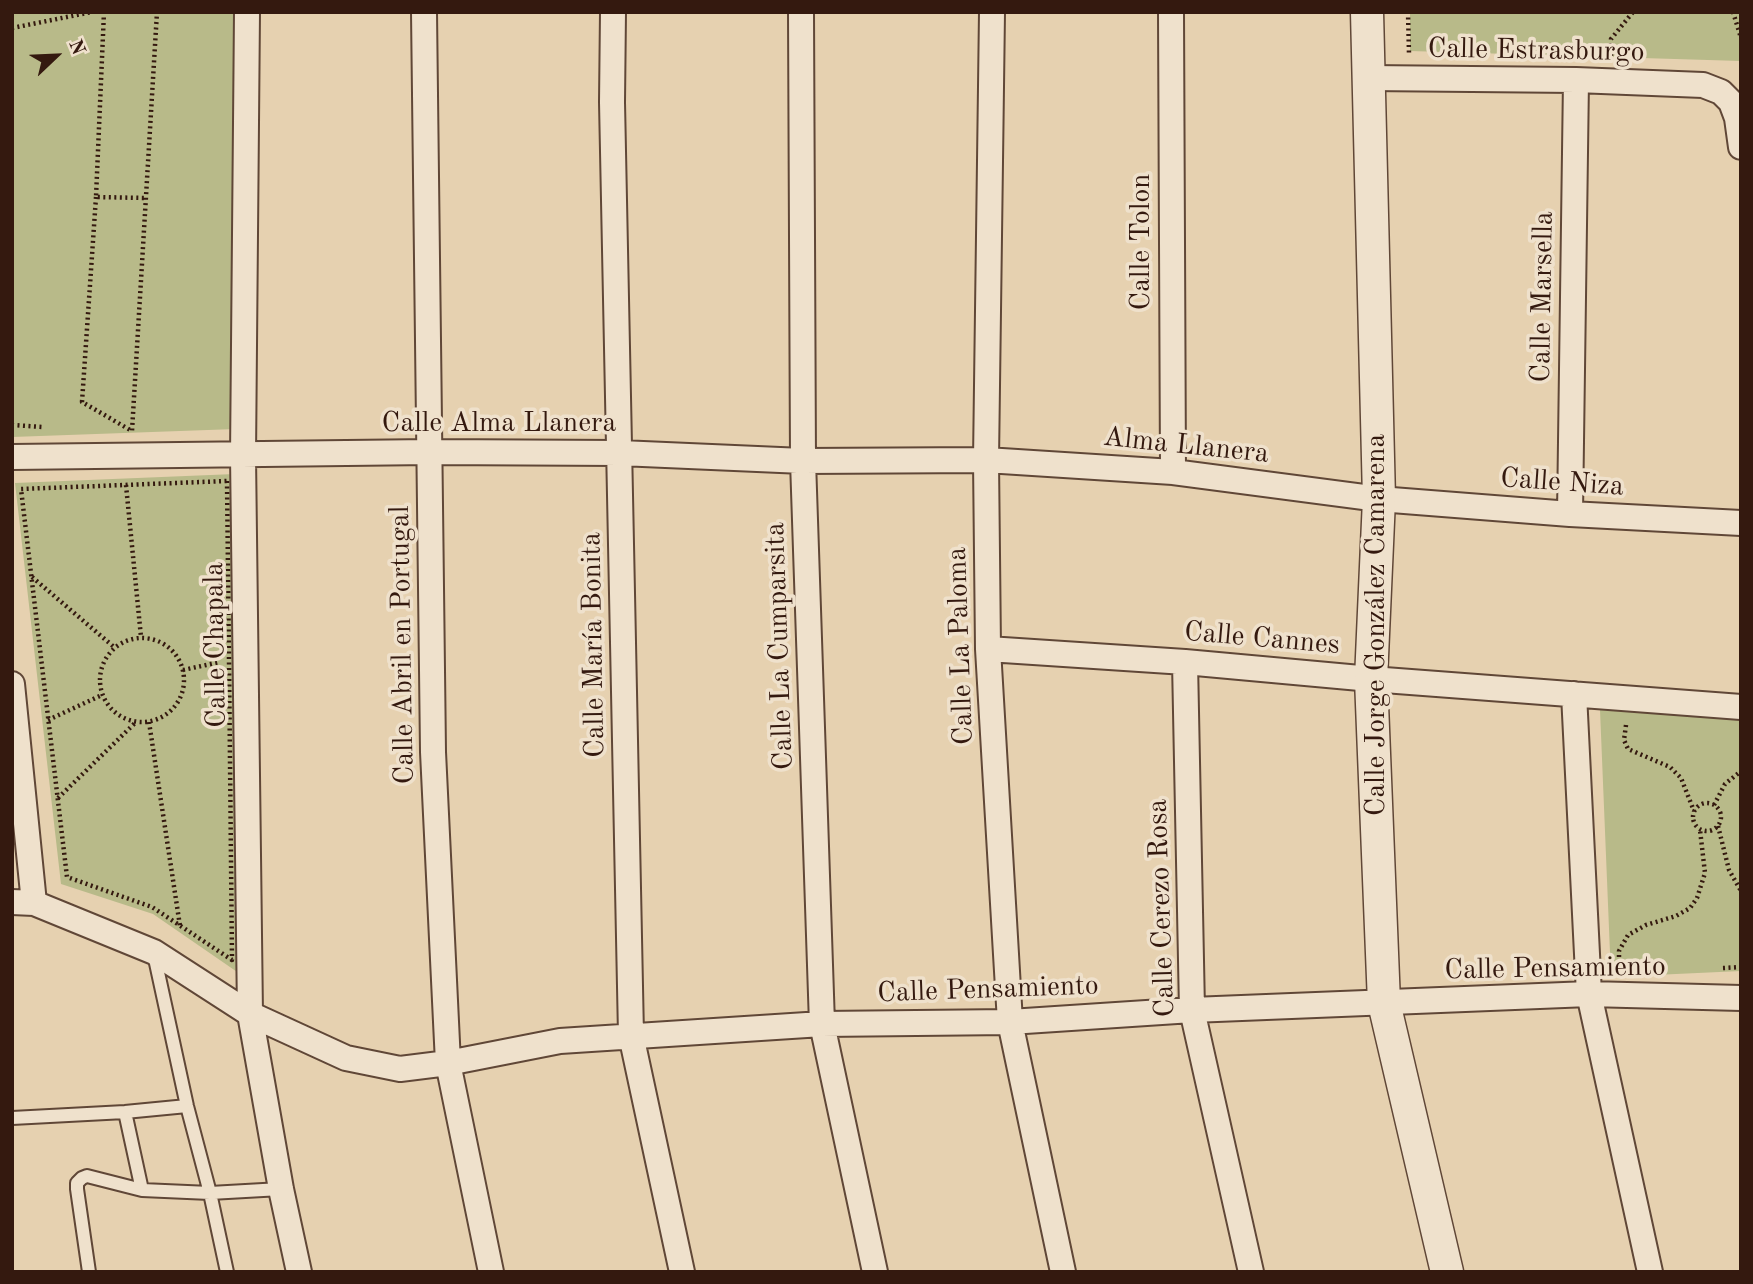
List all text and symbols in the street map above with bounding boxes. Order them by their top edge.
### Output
north arrow [21,21,91,91]
street label: Calle Estrasburgo [1427,32,1645,70]
text: N [64,37,87,58]
street label: Calle Tolon [1125,174,1159,310]
street label: Calle Marsella [1525,211,1561,383]
street label: Calle Alma Llanera [382,407,616,441]
street label: Alma Llanera [1102,421,1270,471]
street label: Calle Jorge González Camarena [1360,434,1394,816]
street label: Calle Niza [1499,462,1625,504]
street label: Calle Abril en Portugal [384,505,422,785]
street label: Calle La Cumparsita [759,522,801,770]
street label: Calle María Bonita [575,532,613,758]
street label: Calle La Paloma [941,546,981,746]
street label: Calle Chapala [198,562,234,728]
street label: Calle Cannes [1183,615,1341,663]
street label: Calle Cerezo Rosa [1141,798,1183,1018]
street label: Calle Pensamiento [1444,950,1666,988]
street label: Calle Pensamiento [877,969,1099,1011]

